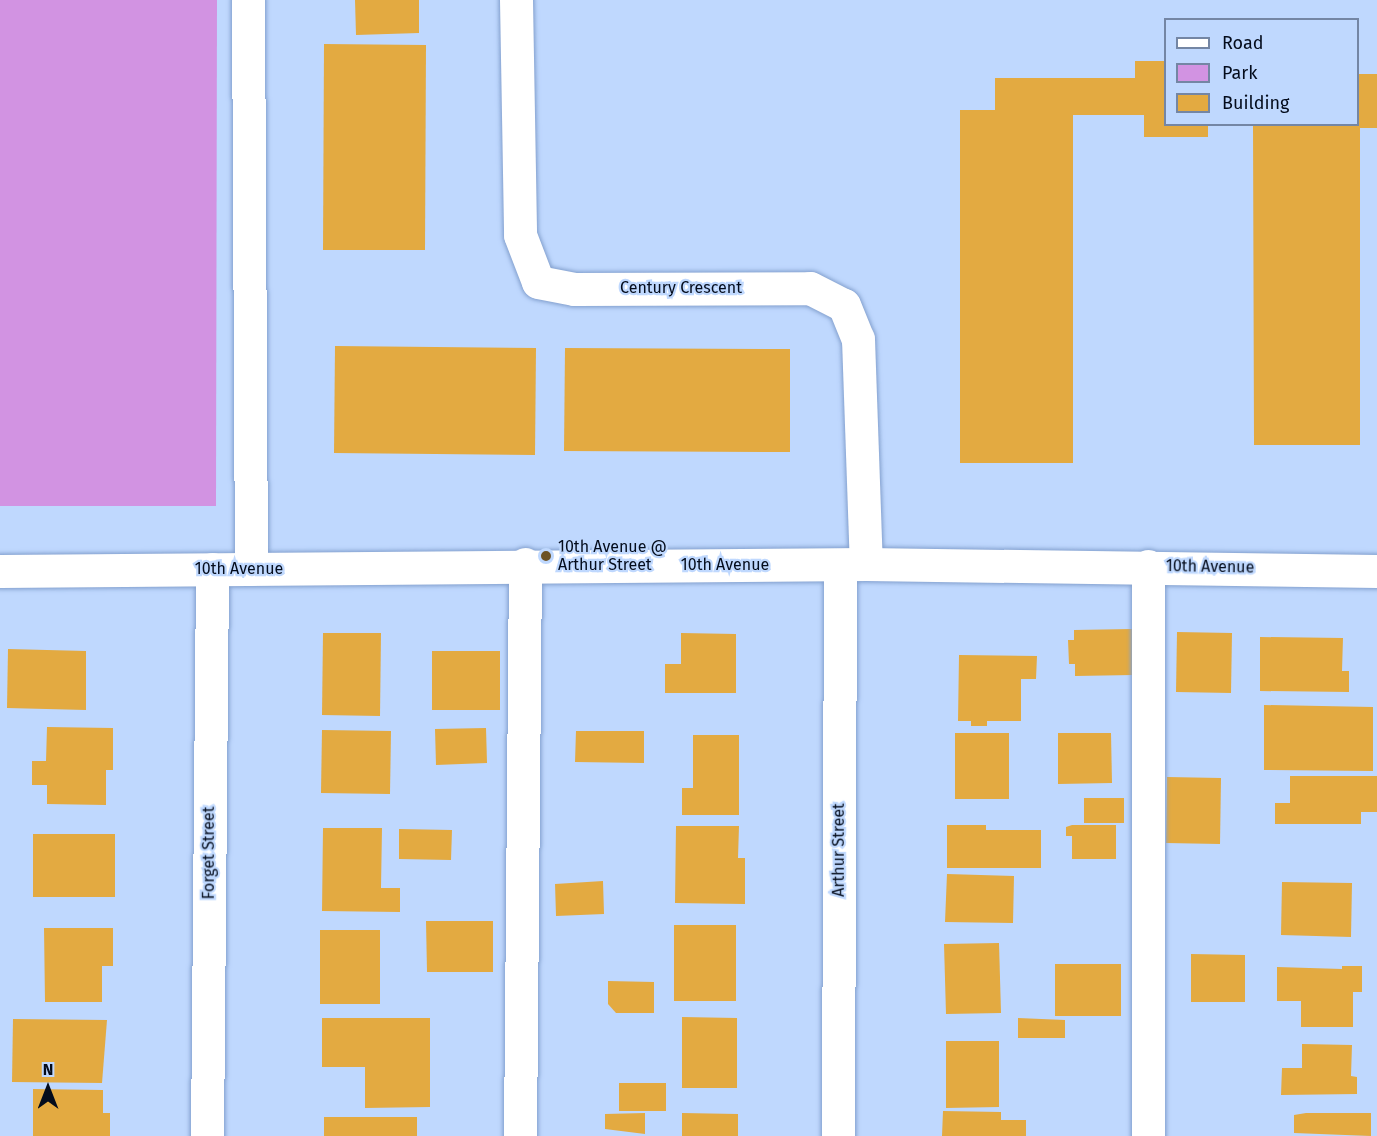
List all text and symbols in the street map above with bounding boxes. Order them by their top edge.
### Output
legend [1164,18,1359,126]
text: Road [1222,32,1264,54]
text: Park [1222,62,1257,84]
text: Building [1222,92,1289,114]
street label: Century Crescent [620,278,742,298]
place label: 10th Avenue @ Arthur Street [558,537,667,575]
marker: 10th Avenue @ Arthur Street [539,549,553,563]
street label: 10th Avenue [681,555,769,575]
street label: 10th Avenue [1166,557,1254,577]
street label: 10th Avenue [195,559,283,579]
street label: Arthur Street [829,803,849,897]
street label: Forget Street [199,807,219,899]
north arrow [18,1058,78,1118]
text: N [43,1060,53,1079]

